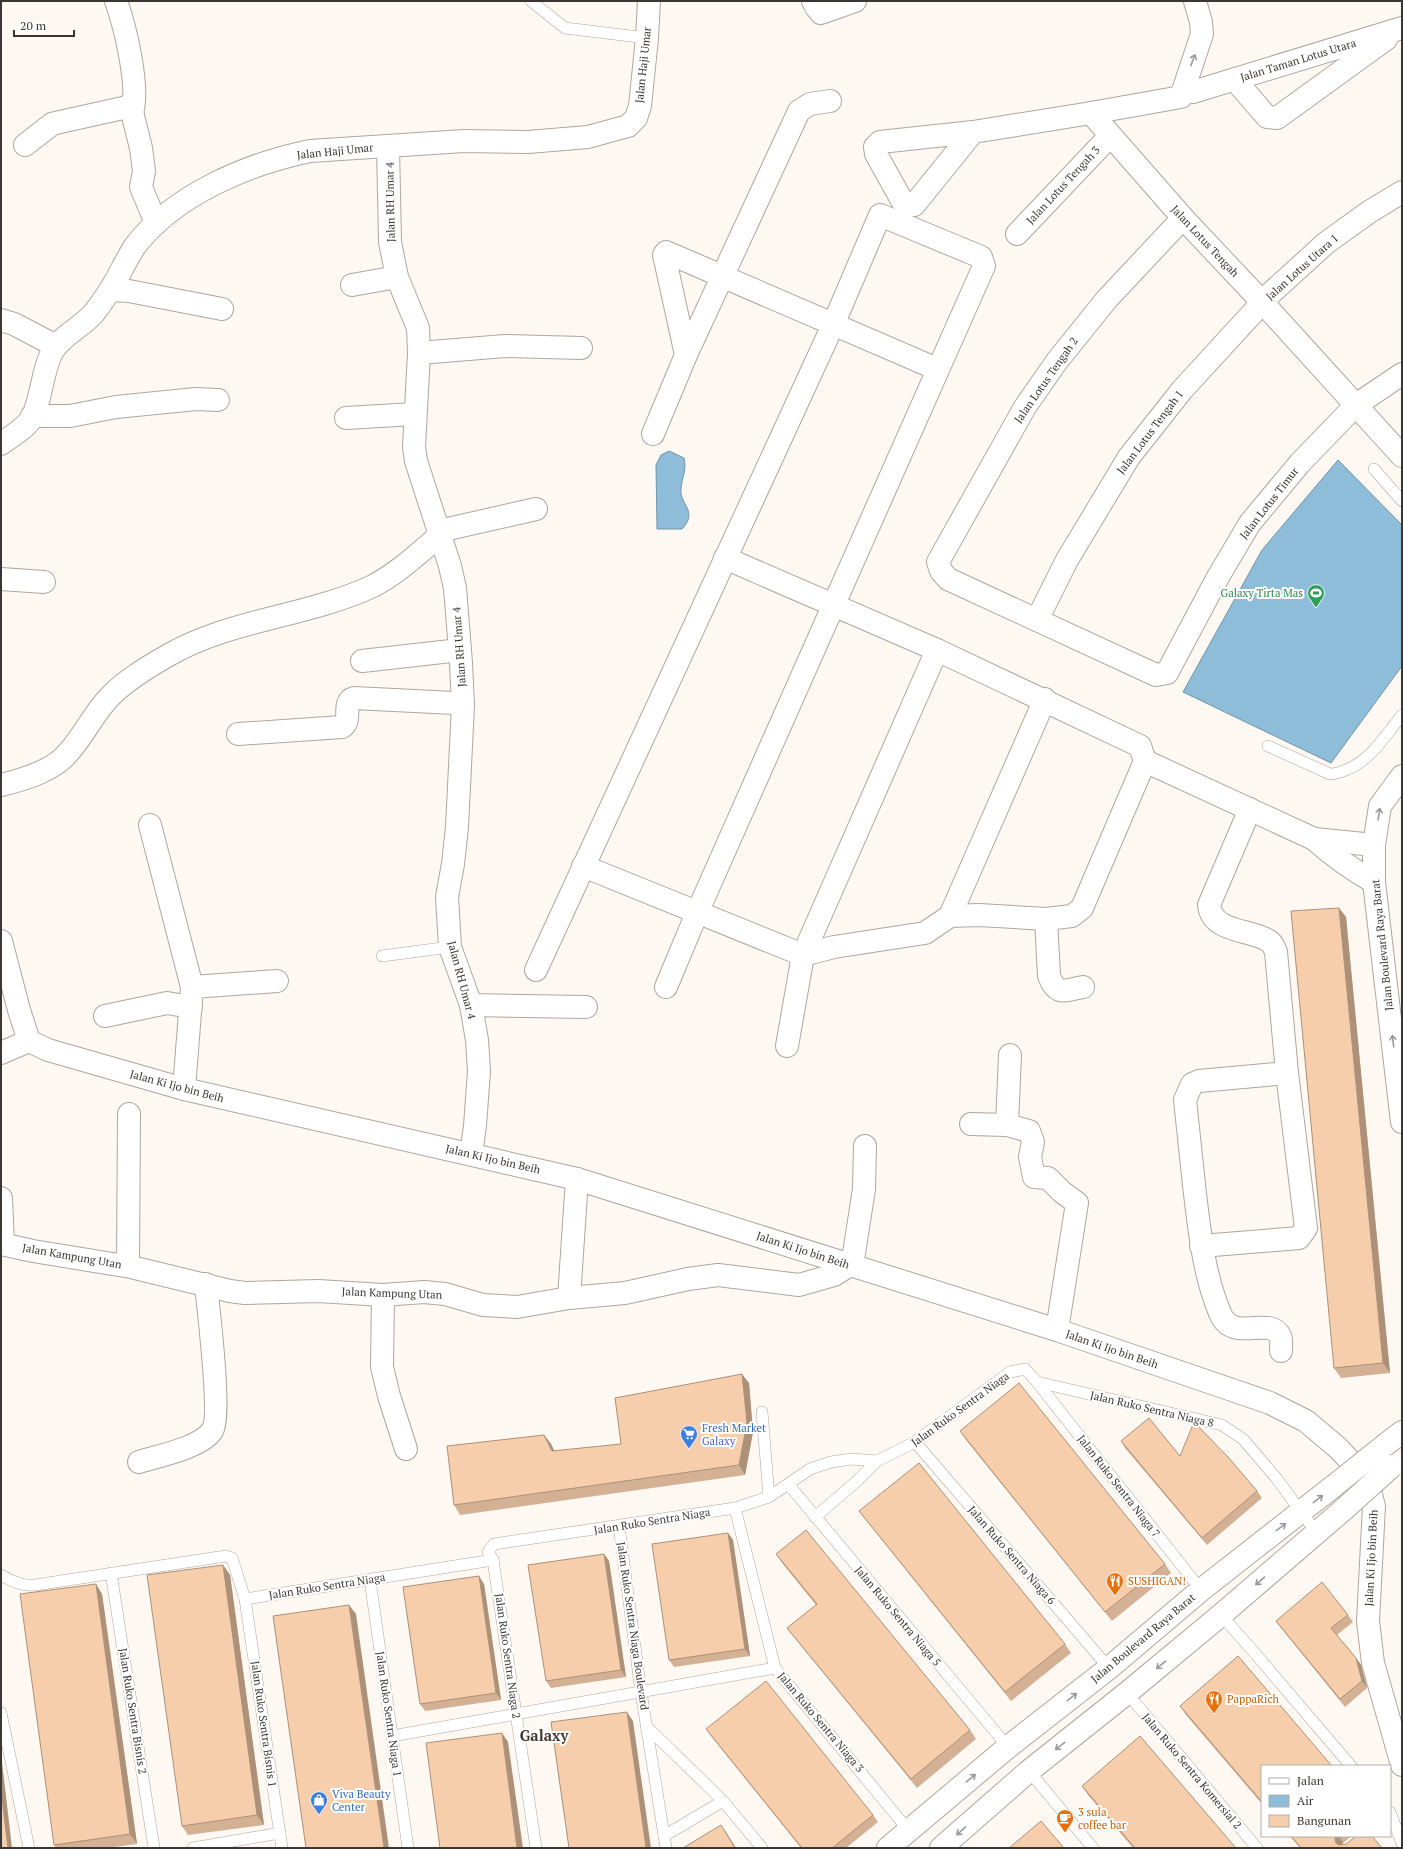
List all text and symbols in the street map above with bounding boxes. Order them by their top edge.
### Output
scale bar [14,12,74,38]
text: 20 m [20,18,47,33]
street label: Jalan Haji Umar [632,25,654,104]
street label: Jalan Taman Lotus Utara [1238,36,1358,84]
one-way arrow [1189,55,1197,67]
street label: Jalan Haji Umar [296,140,375,162]
street label: Jalan Lotus Tengah 3 [1023,143,1103,227]
street label: Jalan RH Umar 4 [382,162,398,242]
street label: Jalan Lotus Tengah [1168,202,1242,280]
street label: Jalan Lotus Utara 1 [1263,231,1341,303]
street label: Jalan Lotus Tengah 2 [1011,334,1081,426]
street label: Jalan Lotus Tengah 1 [1114,387,1186,477]
street label: Jalan Lotus Timur [1237,464,1302,542]
sports icon: Galaxy Tirta Mas [1306,583,1326,608]
place label: Galaxy Tirta Mas [1221,586,1303,600]
street label: Jalan RH Umar 4 [449,606,469,688]
one-way arrow [1375,808,1383,821]
street label: Jalan Boulevard Raya Barat [1368,879,1396,1011]
street label: Jalan RH Umar 4 [445,939,479,1021]
one-way arrow [1389,1035,1397,1048]
street label: Jalan Ki Ijo bin Beih [128,1067,226,1105]
street label: Jalan Ki Ijo bin Beih [444,1141,542,1177]
street label: Jalan Ki Ijo bin Beih [755,1228,852,1272]
street label: Jalan Kampung Utan [21,1240,123,1272]
street label: Jalan Kampung Utan [341,1284,443,1302]
street label: Jalan Ki Ijo bin Beih [1064,1327,1161,1372]
street label: Jalan Ruko Sentra Niaga [908,1368,1012,1449]
street label: Jalan Ruko Sentra Niaga 8 [1089,1388,1215,1430]
place label: Fresh Market Galaxy [702,1421,766,1448]
supermarket icon: Fresh Market Galaxy [679,1424,699,1449]
street label: Jalan Ruko Sentra Niaga 7 [1075,1432,1163,1540]
one-way arrow [1313,1495,1324,1503]
street label: Jalan Ruko Sentra Niaga 6 [965,1503,1059,1607]
street label: Jalan Ruko Sentra Niaga [593,1505,712,1537]
street label: Jalan Ki Ijo bin Beih [1361,1509,1381,1607]
one-way arrow [1276,1523,1287,1531]
street label: Jalan Ruko Sentra Niaga Boulevard [614,1541,652,1711]
street label: Jalan Ruko Sentra Niaga 5 [852,1563,944,1669]
street label: Jalan Ruko Sentra Niaga [268,1570,387,1602]
restaurant icon: SUSHIGAN! [1105,1571,1125,1596]
place label: SUSHIGAN! [1128,1574,1186,1588]
one-way arrow [1256,1576,1266,1585]
street label: Jalan Boulevard Raya Barat [1088,1590,1198,1686]
street label: Jalan Ruko Sentra Niaga 2 [492,1592,524,1720]
street label: Jalan Ruko Sentra Bisnis 2 [116,1647,150,1775]
street label: Jalan Ruko Sentra Niaga 1 [373,1650,405,1778]
street label: Jalan Ruko Sentra Bisnis 1 [248,1660,280,1788]
one-way arrow [1156,1660,1166,1669]
street label: Jalan Ruko Sentra Niaga 3 [775,1669,867,1775]
restaurant icon: PappaRich [1204,1689,1224,1714]
one-way arrow [1066,1692,1077,1701]
place label: PappaRich [1227,1692,1280,1706]
street label: Jalan Ruko Sentra Komersial 2 [1139,1710,1245,1832]
district label: Galaxy [520,1725,569,1745]
one-way arrow [1054,1742,1065,1751]
legend [1261,1765,1391,1837]
text: Jalan [1297,1773,1324,1788]
one-way arrow [966,1774,977,1783]
place label: Viva Beauty Center [332,1787,391,1814]
shop icon: Viva Beauty Center [309,1790,329,1815]
text: Air [1297,1793,1314,1808]
place label: 3 sula coffee bar [1078,1805,1127,1832]
cafe icon: 3 sula coffee bar [1055,1808,1075,1833]
text: Bangunan [1297,1813,1351,1828]
one-way arrow [956,1826,966,1835]

